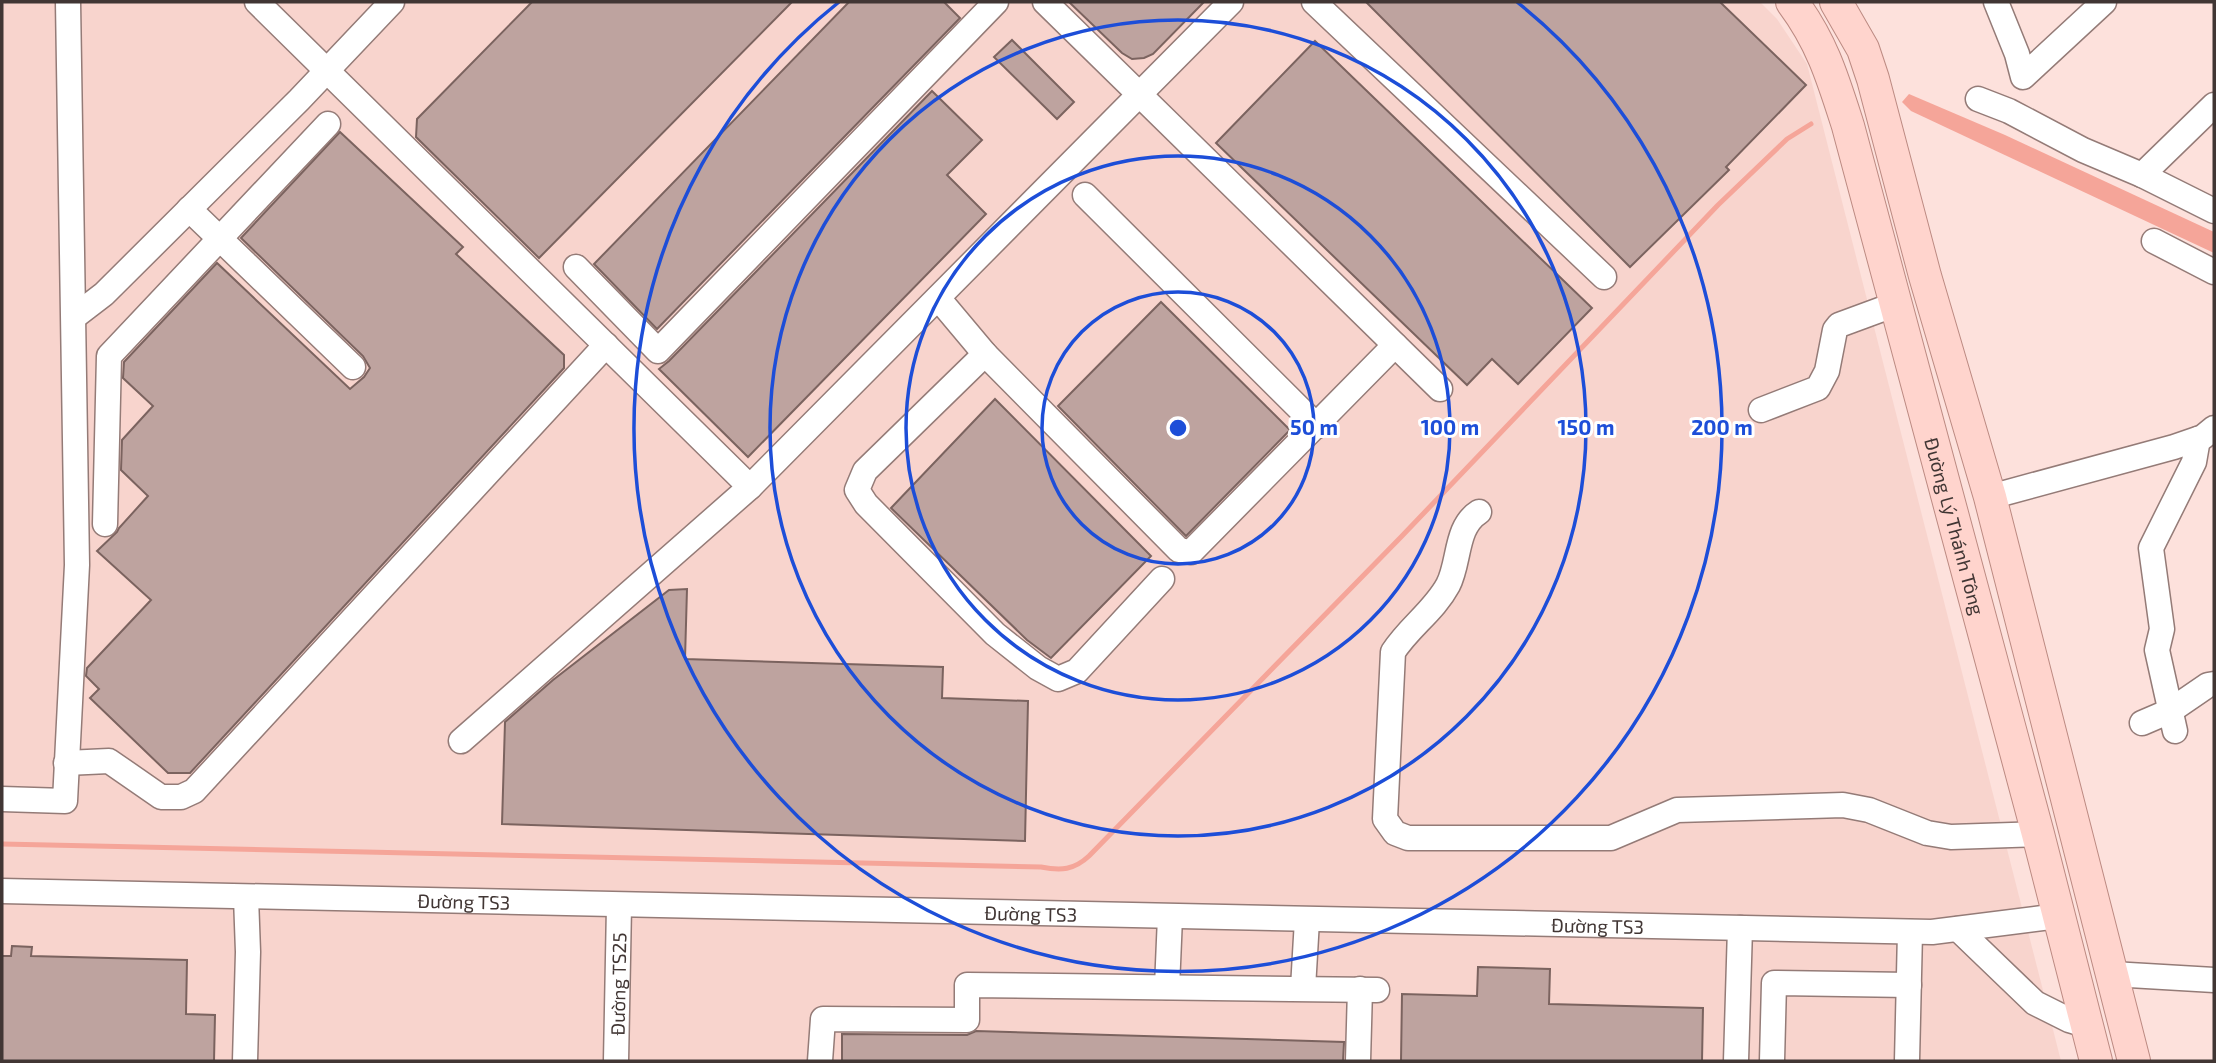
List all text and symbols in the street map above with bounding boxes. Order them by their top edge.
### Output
text: 50 m [1290,414,1338,439]
text: 100 m [1421,414,1479,439]
text: 150 m [1558,414,1614,439]
text: 200 m [1691,414,1753,439]
centre of rings [1166,416,1190,440]
street label: Đường Lý Thánh Tông [1921,435,1990,618]
street label: Đường TS3 [417,888,511,913]
street label: Đường TS3 [984,900,1077,925]
street label: Đường TS3 [1551,912,1644,937]
street label: Đường TS25 [605,932,630,1036]

